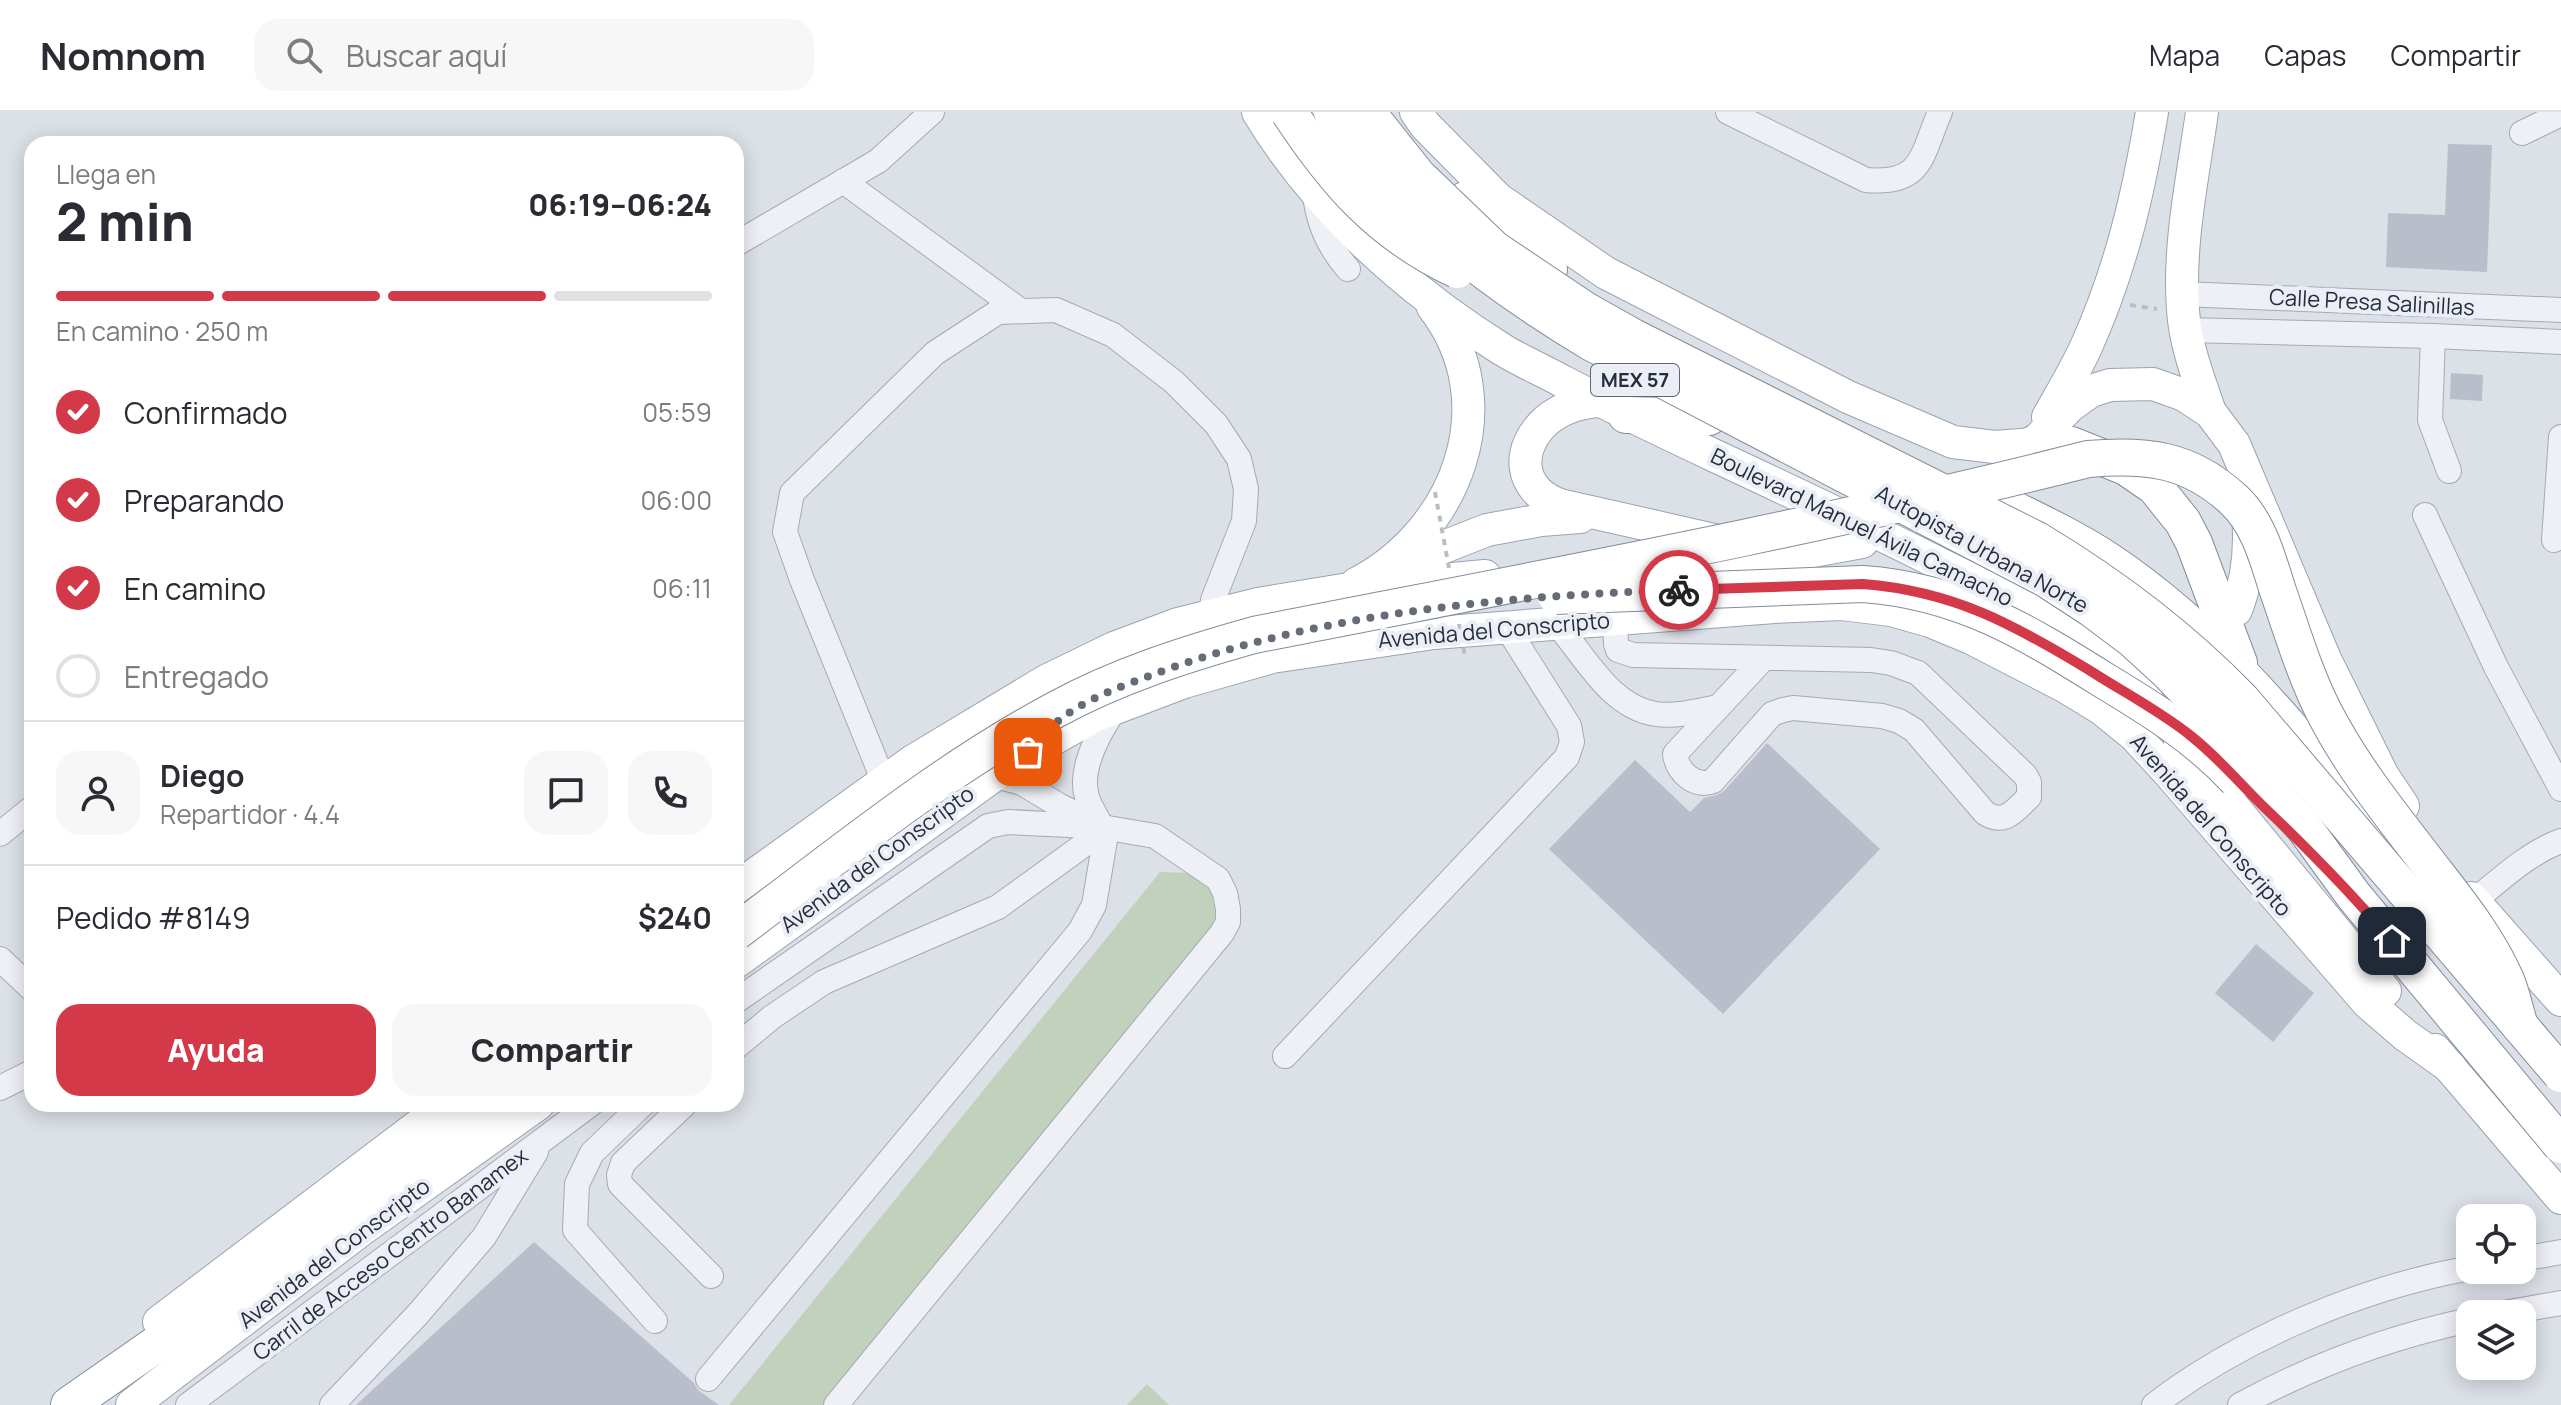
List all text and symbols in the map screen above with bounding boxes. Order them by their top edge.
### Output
search box [254,19,814,91]
text: Nomnom [40,29,206,81]
icon: search [282,33,326,77]
text: Buscar aquí [346,35,507,76]
text: Mapa [2149,36,2220,74]
text: Capas [2264,36,2347,74]
text: Compartir [2391,36,2521,74]
text: Llega en [56,156,156,192]
text: 06:19–06:24 [528,184,712,225]
text: 2 min [56,186,194,257]
street label: Calle Presa Salinillas [2268,282,2476,322]
text: En camino · 250 m [56,313,268,349]
road number: MEX 57 [1591,364,1679,396]
icon: check [56,390,100,434]
text: Confirmado [124,392,288,433]
text: 05:59 [642,394,712,430]
street label: Boulevard Manuel Ávila Camacho [1706,441,2018,613]
icon: check [56,478,100,522]
street label: Autopista Urbana Norte [1870,478,2094,620]
text: Preparando [124,480,284,521]
text: 06:00 [641,482,712,518]
courier [1639,550,1719,630]
icon: check [56,566,100,610]
text: En camino [124,568,266,609]
icon: bike [1657,568,1701,612]
text: 06:11 [652,570,712,606]
street label: Avenida del Conscripto [1377,605,1611,655]
text: Entregado [124,656,269,697]
pin [994,718,1062,786]
street label: Avenida del Conscripto [2123,727,2299,923]
icon: bag [1006,730,1050,774]
button: person [56,751,140,835]
button: chat [524,751,608,835]
button: phone [628,751,712,835]
text: Diego [160,755,245,796]
street label: Avenida del Conscripto [774,778,980,940]
text: Repartidor · 4.4 [160,796,340,832]
text: Pedido #8149 [56,897,251,938]
text: $240 [638,897,712,938]
pin [2358,907,2426,975]
icon: home [2370,919,2414,963]
button: Ayuda [56,1004,376,1096]
button: Compartir [392,1004,712,1096]
street label: Carril de Acceso Centro Banamex [246,1140,534,1367]
street label: Avenida del Conscripto [232,1171,436,1335]
map controls [2456,1204,2536,1380]
button: locate [2456,1204,2536,1284]
button: layers [2456,1300,2536,1380]

